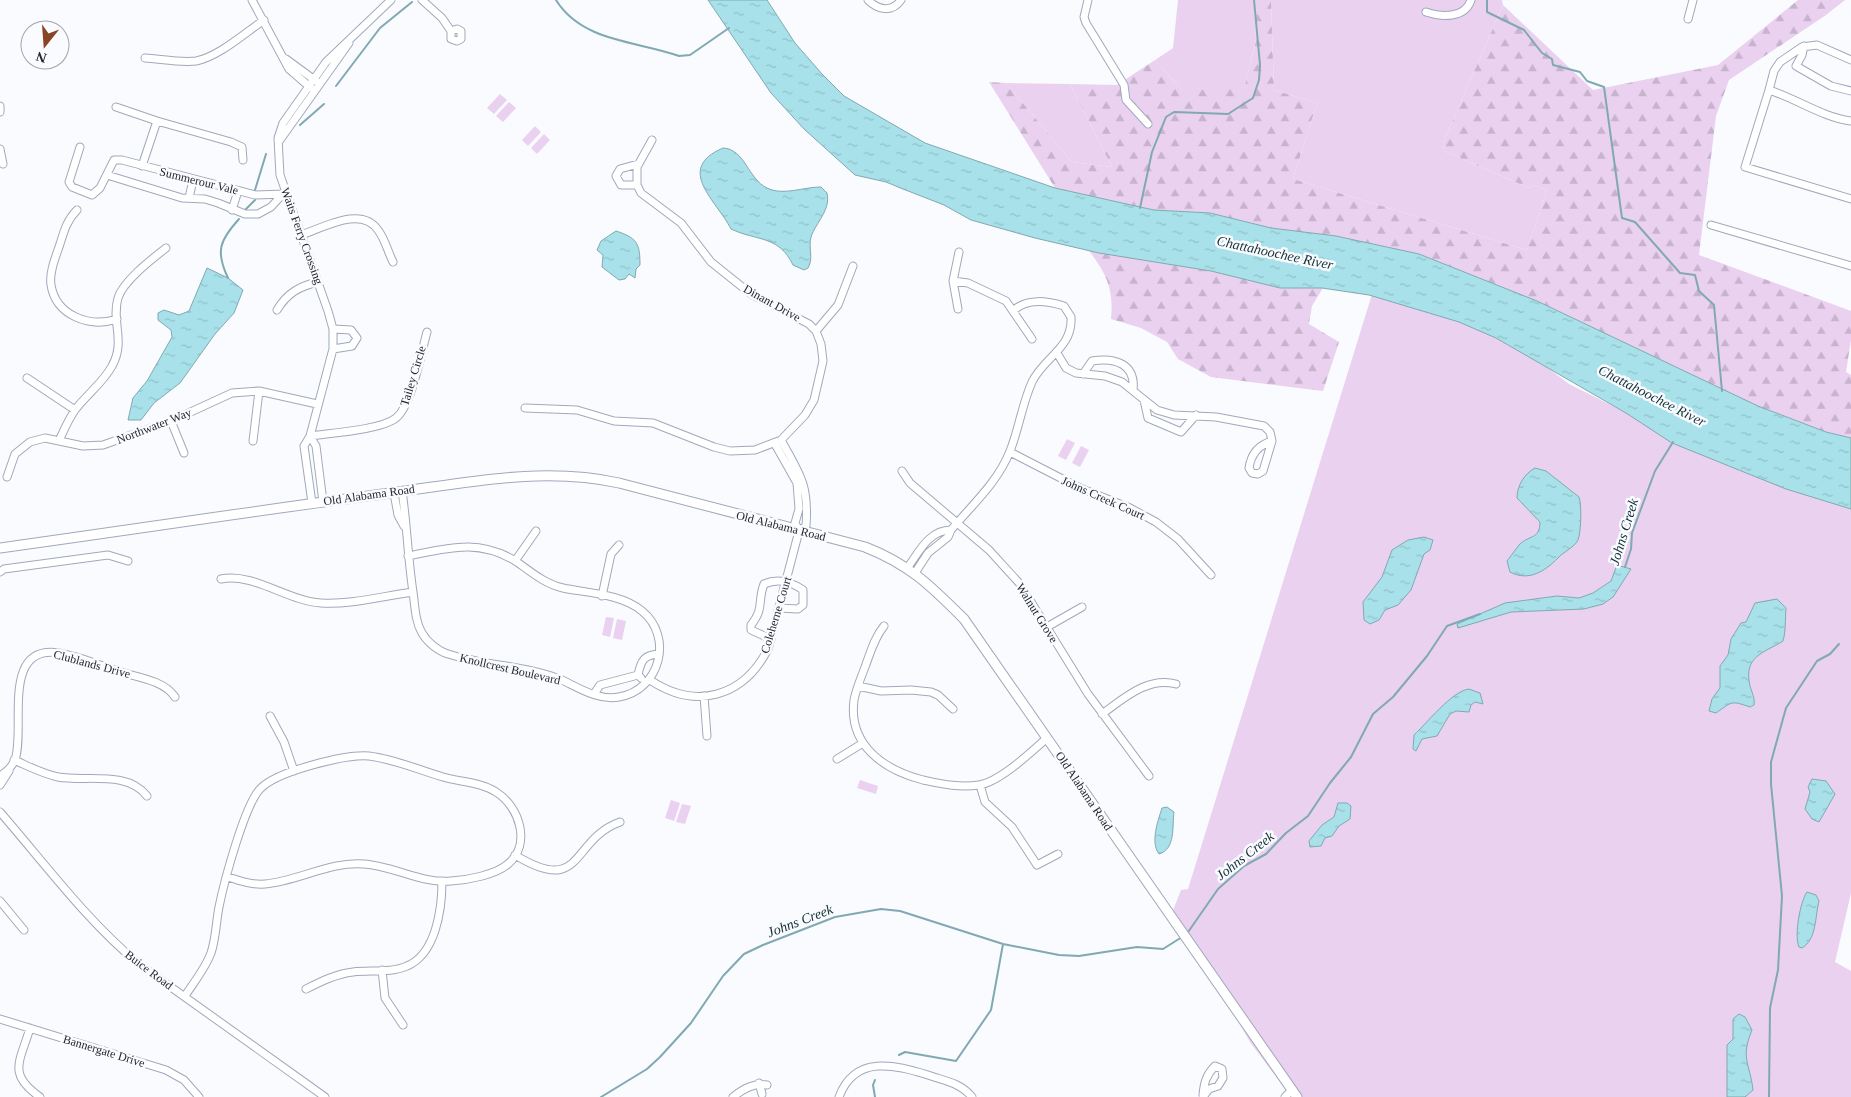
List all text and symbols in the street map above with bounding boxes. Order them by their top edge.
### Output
north arrow [20,20,70,70]
text: N [34,48,48,66]
street label: Summerour Vale [158,164,240,198]
street label: Waits Ferry Crossing [278,186,326,286]
water label: Chattahoochee River [1215,233,1335,273]
street label: Dinant Drive [741,282,803,324]
street label: Tailey Circle [397,344,429,408]
water label: Chattahoochee River [1596,362,1709,430]
street label: Northwater Way [115,405,193,447]
street label: Johns Creek Court [1059,473,1147,523]
street label: Old Alabama Road [322,482,416,508]
water label: Johns Creek [1607,496,1641,567]
street label: Old Alabama Road [735,508,827,544]
street label: Coleherne Court [758,574,795,655]
street label: Walnut Grove [1013,581,1061,645]
street label: Clublands Drive [52,647,132,681]
street label: Knollcrest Boulevard [458,651,562,687]
street label: Old Alabama Road [1052,749,1116,833]
water label: Johns Creek [1213,828,1277,883]
water label: Johns Creek [765,901,836,940]
street label: Buice Road [122,947,176,993]
street label: Bannergate Drive [61,1032,147,1070]

